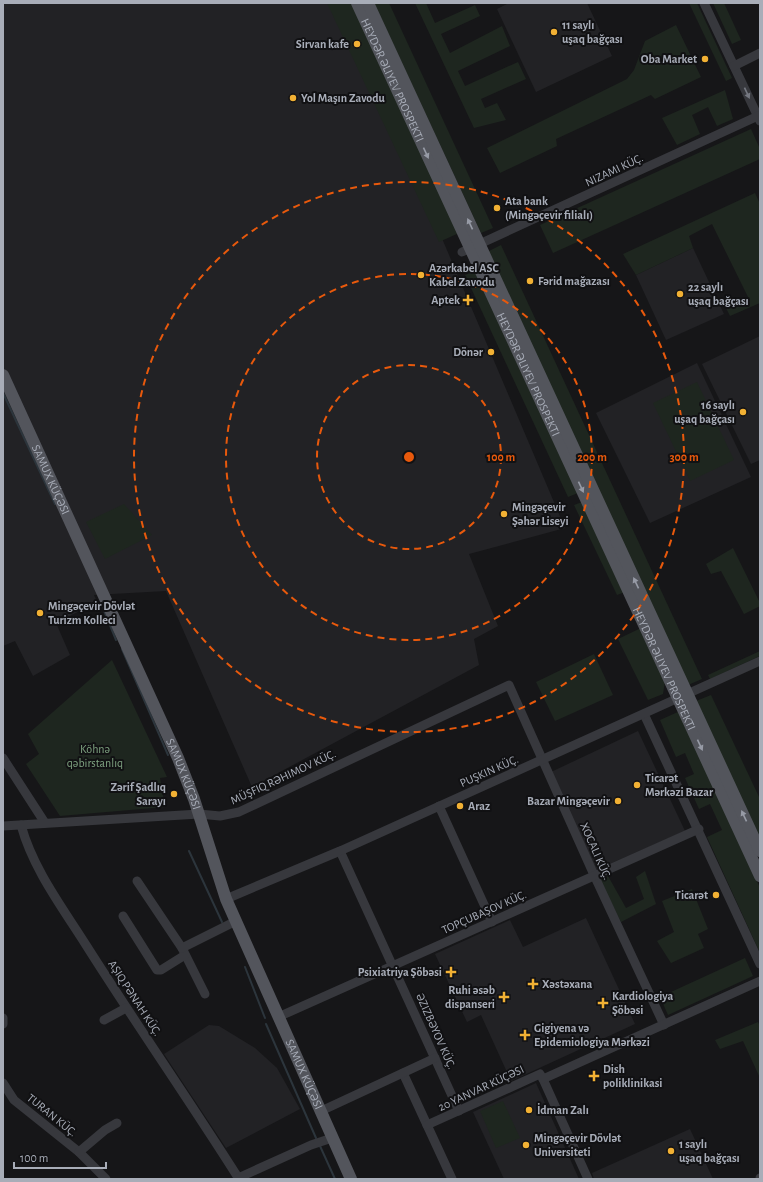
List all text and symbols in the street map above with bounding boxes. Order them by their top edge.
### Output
street label: HEYDƏR ƏLIYEV PROSPEKTI [359,17,426,144]
place label: 11 saylı uşaq bağçası [562,19,623,45]
marker: 11 saylı uşaq bağçası [549,27,559,37]
place label: Sirvan kafe [296,38,349,50]
marker: Sirvan kafe [352,39,362,49]
place label: Oba Market [641,53,697,65]
marker: Oba Market [700,54,710,64]
one-way arrow [744,88,750,99]
place label: Yol Maşın Zavodu [301,92,386,104]
marker: Yol Maşın Zavodu [288,93,298,103]
one-way arrow [423,147,429,158]
street label: NIZAMI KÜÇ. [583,150,645,189]
place label: Ata bank (Mingəçevir filialı) [505,195,593,222]
marker: Ata bank (Mingəçevir filialı) [492,203,502,213]
one-way arrow [467,218,473,229]
place label: Azərkabel ASC Kabel Zavodu [429,262,500,288]
marker: Azərkabel ASC Kabel Zavodu [416,270,426,280]
place label: Fərid mağazası [538,275,610,287]
marker: Fərid mağazası [525,276,535,286]
place label: 22 saylı uşaq bağçası [688,281,749,307]
marker: 22 saylı uşaq bağçası [675,289,685,299]
place label: Aptek [431,294,460,306]
marker: Aptek [463,295,473,305]
street label: HEYDƏR ƏLIYEV PROSPEKTI [495,311,562,438]
place label: Dönər [453,346,484,358]
marker: Dönər [486,347,496,357]
place label: 16 saylı uşaq bağçası [674,399,735,425]
marker: 16 saylı uşaq bağçası [738,407,748,417]
street label: SAMUX KÜÇƏSI [30,443,72,516]
centre of rings [402,450,416,464]
text: 100 m [487,451,515,463]
text: 200 m [577,451,607,463]
text: 300 m [669,451,699,463]
one-way arrow [578,481,584,492]
place label: Mingəçevir Şəhər Liseyi [512,501,569,528]
marker: Mingəçevir Şəhər Liseyi [499,509,509,519]
one-way arrow [633,577,640,589]
place label: Mingəçevir Dövlət Turizm Kolleci [48,600,135,626]
street label: HEYDƏR ƏLIYEV PROSPEKTI [631,605,698,732]
marker: Mingəçevir Dövlət Turizm Kolleci [35,608,45,618]
street label: SAMUX KÜÇƏSI [164,737,203,811]
one-way arrow [697,739,703,750]
park label: Köhnə qəbirstanlıq [67,743,123,769]
street label: MÜŞFIQ RƏHIMOV KÜÇ. [228,746,338,808]
street label: PUŞKIN KÜÇ. [458,752,520,789]
place label: Ticarət Mərkəzi Bazar [645,772,714,798]
marker: Ticarət Mərkəzi Bazar [632,780,642,790]
place label: Zərif Şadlıq Sarayı [110,781,166,808]
marker: Zərif Şadlıq Sarayı [169,789,179,799]
place label: Bazar Mingəçevir [527,795,611,807]
marker: Bazar Mingəçevir [613,796,623,806]
place label: Araz [468,800,490,812]
marker: Araz [455,801,465,811]
one-way arrow [741,810,747,821]
street label: XOCALI KÜÇ. [578,820,615,881]
street label: TOPÇUBAŞOV KÜÇ. [439,887,528,936]
place label: Ticarət [675,889,708,901]
marker: Ticarət [711,890,721,900]
street label: AŞIQ PƏNAH KÜÇ. [105,958,165,1038]
place label: Psixiatriya Şöbəsi [358,966,442,979]
marker: Psixiatriya Şöbəsi [445,966,457,978]
marker: Xəstəxana [527,978,539,990]
place label: Xəstəxana [542,978,593,990]
place label: Ruhi əsəb dispanseri [445,984,495,1010]
place label: Kardiologiya Şöbəsi [612,990,674,1016]
street label: ƏZIZBƏYOV KÜÇ. [414,991,459,1071]
marker: Ruhi əsəb dispanseri [498,991,510,1003]
marker: Kardiologiya Şöbəsi [597,997,609,1009]
place label: Gigiyena və Epidemiologiya Mərkəzi [534,1022,650,1049]
marker: Gigiyena və Epidemiologiya Mərkəzi [519,1029,531,1041]
street label: SAMUX KÜÇƏSI [283,1037,325,1111]
street label: 20 YANVAR KÜÇƏSI [436,1062,526,1113]
place label: Dish poliklinikasi [603,1063,662,1089]
marker: Dish poliklinikasi [588,1070,600,1082]
street label: TURAN KÜÇ. [25,1091,80,1139]
place label: İdman Zalı [537,1103,589,1116]
marker: İdman Zalı [524,1105,534,1115]
place label: Mingəçevir Dövlət Universiteti [534,1132,621,1158]
place label: 1 saylı uşaq bağçası [679,1138,740,1164]
marker: Mingəçevir Dövlət Universiteti [521,1140,531,1150]
scale bar [14,1144,106,1170]
marker: 1 saylı uşaq bağçası [666,1146,676,1156]
text: 100 m [20,1152,48,1164]

